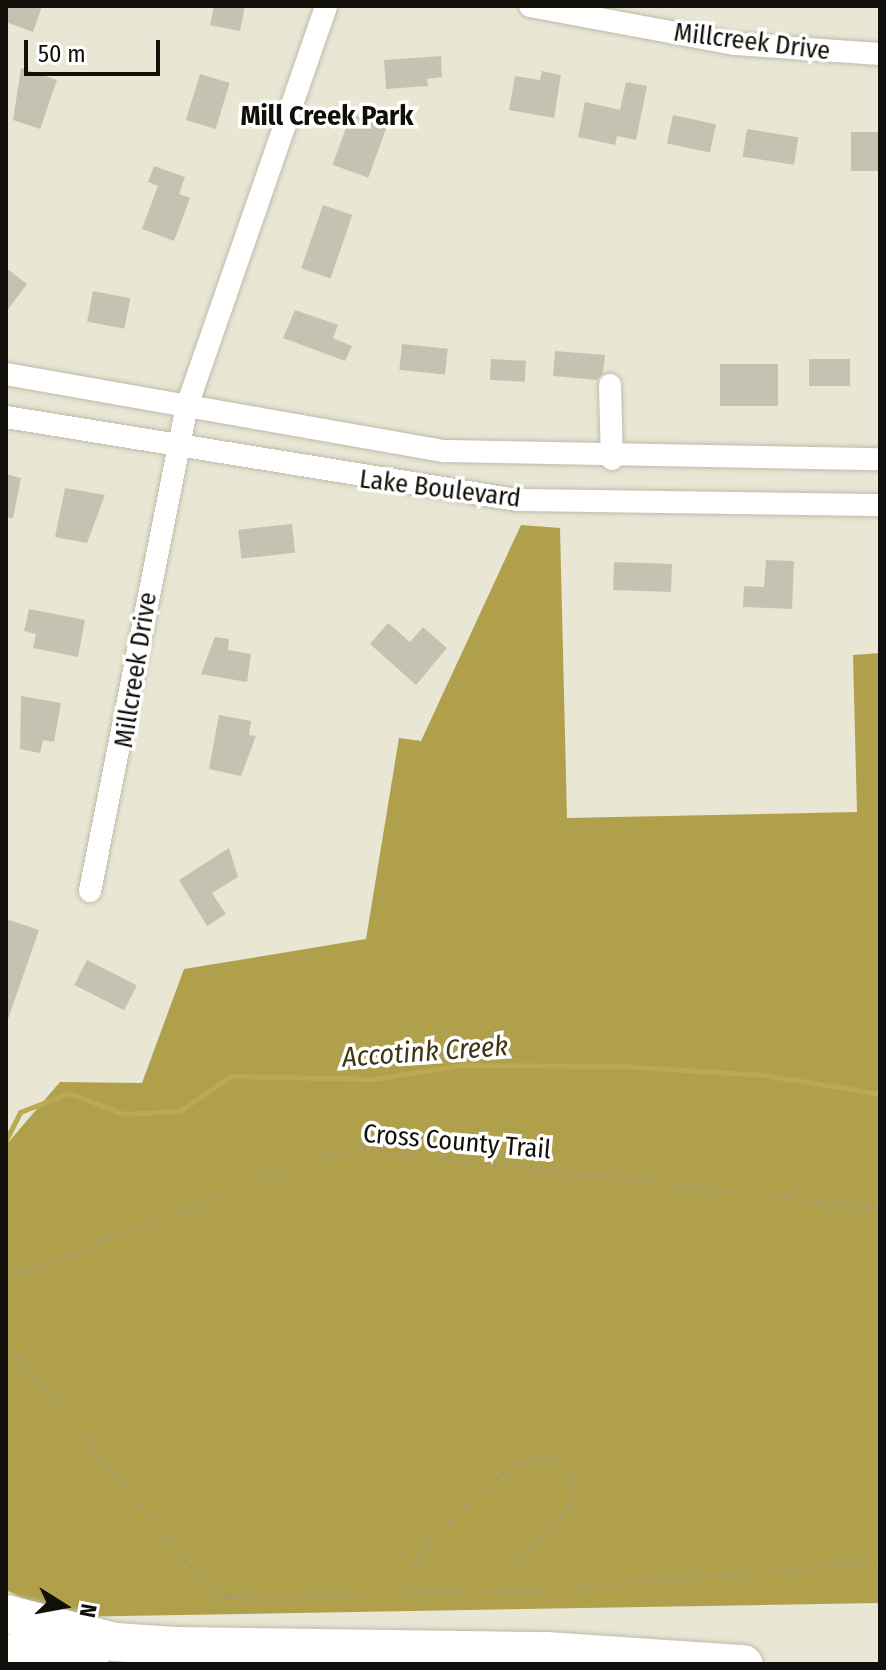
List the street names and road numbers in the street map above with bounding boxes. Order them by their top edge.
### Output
street label: Millcreek Drive [672,17,832,67]
street label: Lake Boulevard [358,464,522,514]
street label: Millcreek Drive [108,590,164,750]
street label: Cross County Trail [362,1118,552,1166]

